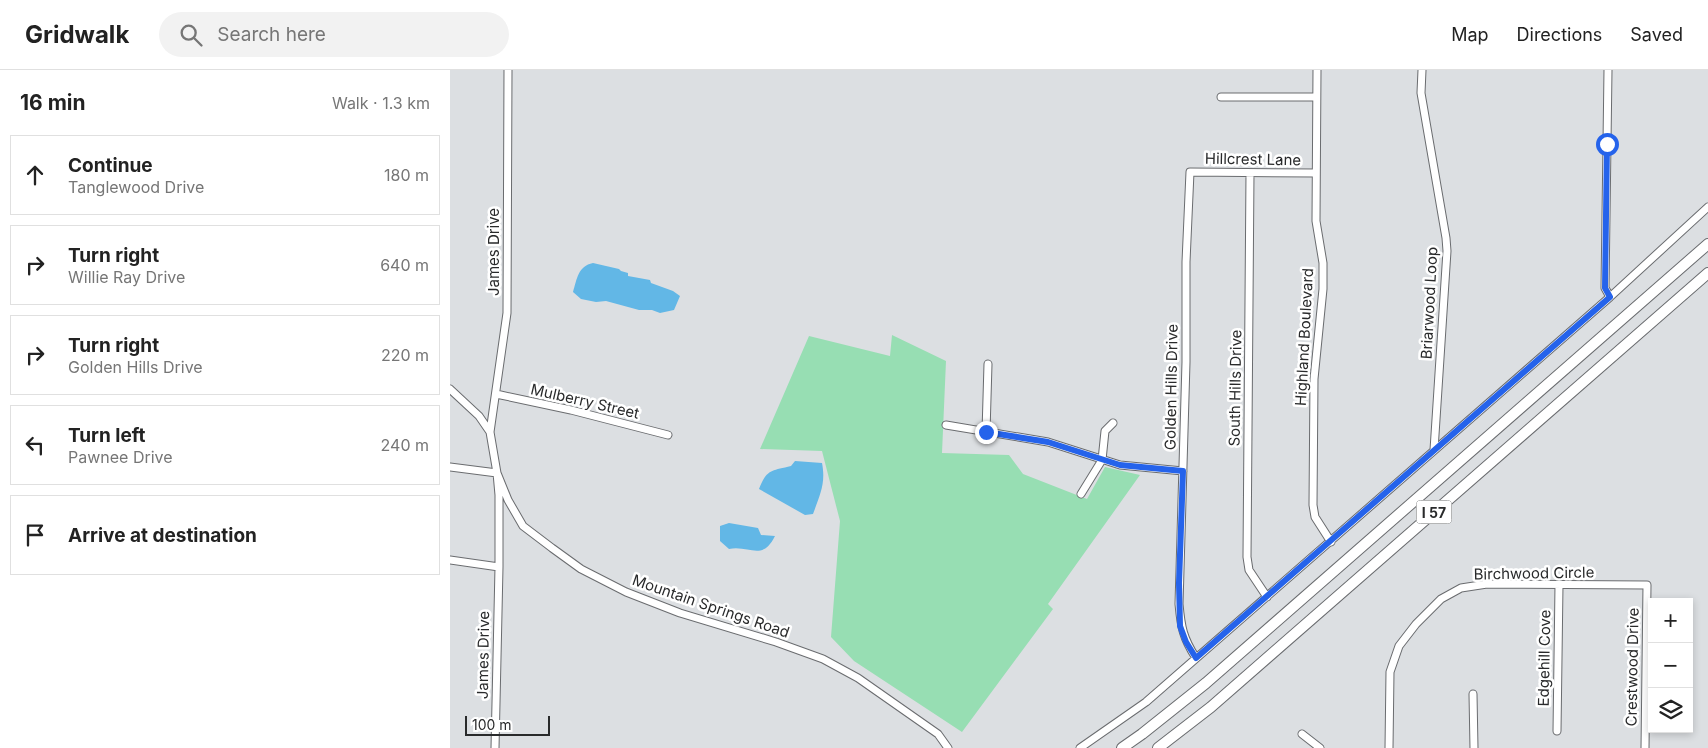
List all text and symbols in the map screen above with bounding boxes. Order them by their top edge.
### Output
search box [159,12,509,57]
text: Gridwalk [25,20,129,49]
icon: search [177,21,205,49]
text: Search here [217,23,326,46]
text: Map [1451,24,1489,45]
text: Directions [1517,24,1602,45]
text: Saved [1630,24,1683,45]
text: 16 min [20,90,86,115]
text: Walk · 1.3 km [332,93,430,113]
route start [1596,133,1619,156]
street label: Hillcrest Lane [1205,149,1301,169]
text: Continue [68,154,153,177]
icon: ahead [21,161,49,189]
text: 180 m [384,165,429,185]
text: Tanglewood Drive [68,177,204,197]
street label: James Drive [484,208,503,296]
text: Turn right [68,244,159,267]
street label: Briarwood Loop [1417,246,1441,360]
icon: right [21,251,49,279]
text: 640 m [380,255,429,275]
text: Willie Ray Drive [68,267,185,287]
street label: Highland Boulevard [1291,267,1317,407]
street label: Golden Hills Drive [1160,324,1182,450]
street label: South Hills Drive [1224,329,1246,447]
text: Turn right [68,334,159,357]
icon: right [21,341,49,369]
text: 220 m [381,345,429,365]
text: Golden Hills Drive [68,357,203,377]
street label: Mulberry Street [529,379,641,423]
route end [975,421,998,444]
text: Turn left [68,424,146,447]
icon: left [21,431,49,459]
text: 240 m [381,435,429,455]
text: Pawnee Drive [68,447,173,467]
road number: I 57 [1416,501,1452,524]
icon: arrive [21,521,49,549]
text: Arrive at destination [68,524,257,547]
street label: Birchwood Circle [1474,562,1594,584]
street label: Mountain Springs Road [630,570,792,642]
map controls [1648,598,1693,733]
button: + [1648,598,1693,643]
street label: Crestwood Drive [1621,607,1643,727]
street label: Edgehill Cove [1534,609,1554,707]
street label: James Drive [473,611,493,699]
button: − [1648,643,1693,688]
button: layers [1648,688,1693,733]
scale bar [465,713,550,736]
text: 100 m [472,716,512,733]

